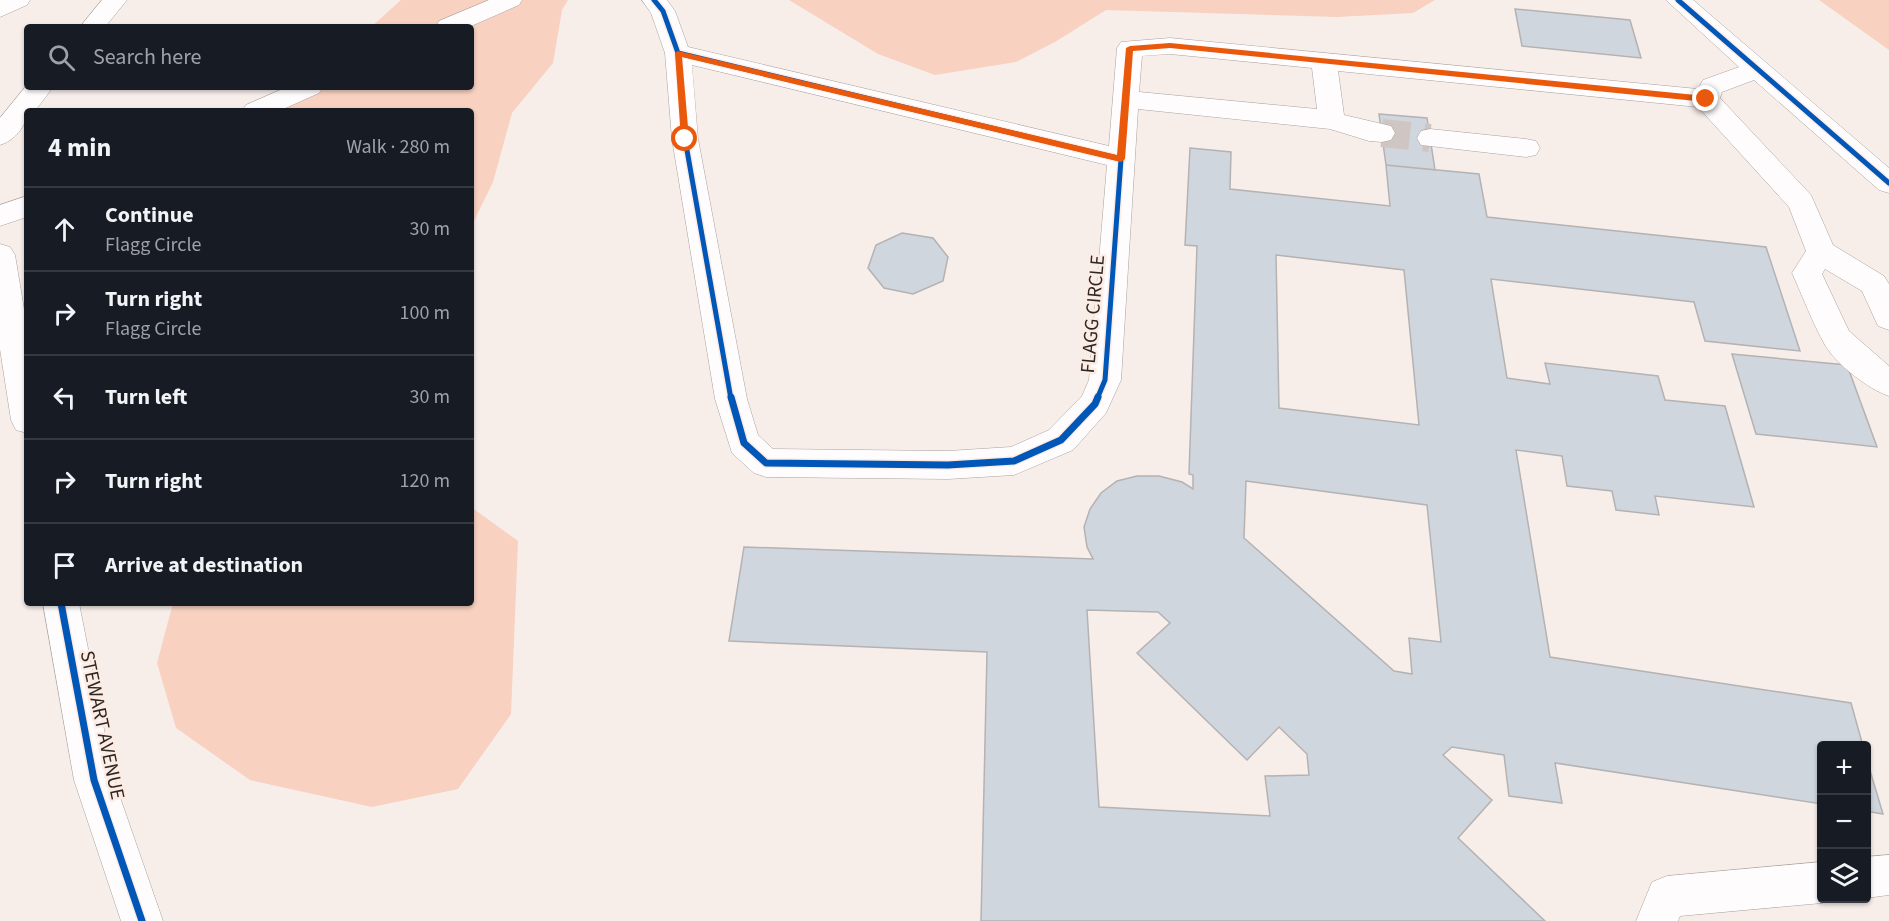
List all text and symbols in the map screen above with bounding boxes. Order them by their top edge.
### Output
search box [24,24,474,90]
icon: search [45,41,78,74]
text: Search here [93,41,201,73]
route end [1692,85,1718,111]
route start [671,125,697,151]
text: 4 min [48,129,111,166]
text: Walk · 280 m [346,133,450,161]
text: Continue [105,199,194,231]
icon: ahead [48,213,81,246]
text: 30 m [410,215,450,243]
text: Flagg Circle [105,231,201,259]
street label: FLAGG CIRCLE [1074,254,1112,374]
text: Turn right [105,283,202,315]
icon: right [48,297,81,330]
text: 100 m [400,299,450,327]
text: Flagg Circle [105,315,201,343]
icon: left [48,381,81,414]
text: Turn left [105,381,187,413]
text: 30 m [410,383,450,411]
icon: right [48,465,81,498]
text: Turn right [105,465,202,497]
text: 120 m [400,467,450,495]
icon: arrive [48,549,81,582]
text: Arrive at destination [105,549,303,581]
street label: STEWART AVENUE [73,648,131,802]
map controls [1817,741,1871,903]
button: + [1817,741,1871,795]
button: − [1817,795,1871,849]
button: layers [1817,849,1871,903]

